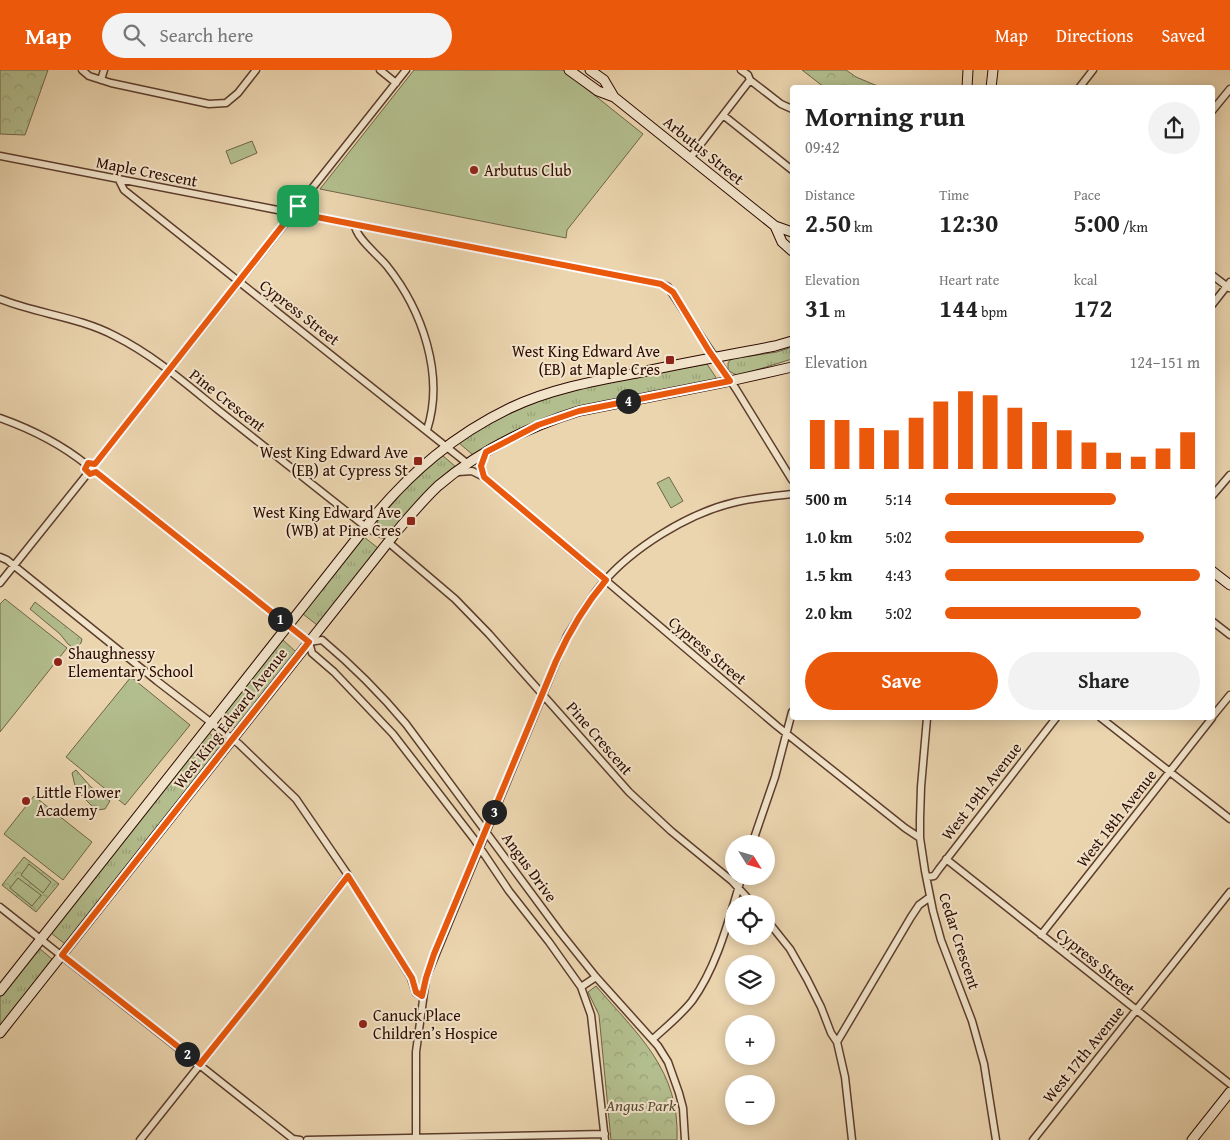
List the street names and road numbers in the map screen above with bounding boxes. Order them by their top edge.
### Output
street label: Arbutus Street [658,110,750,190]
street label: Maple Crescent [94,149,200,193]
street label: Cypress Street [255,273,345,351]
street label: Pine Crescent [185,362,272,438]
street label: Cypress Street [664,610,753,690]
street label: West King Edward Avenue [167,642,293,794]
street label: Pine Crescent [561,696,639,781]
street label: West 19th Avenue [935,737,1027,845]
street label: West 18th Avenue [1070,764,1162,872]
street label: Angus Drive [496,827,564,907]
street label: Cedar Crescent [933,889,987,993]
street label: Cypress Street [1051,922,1141,1001]
street label: West 17th Avenue [1036,1000,1130,1108]

